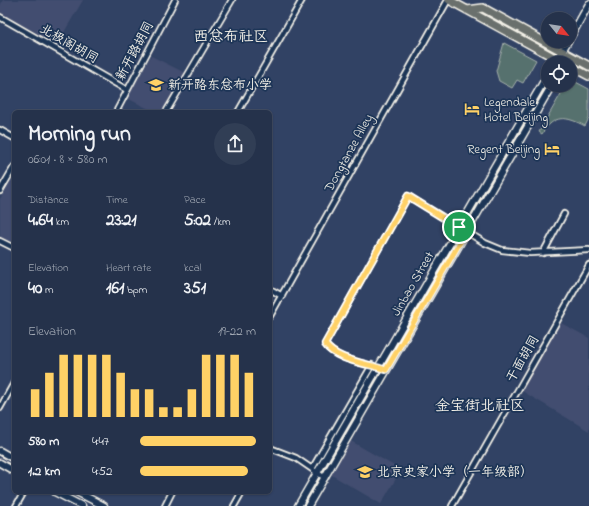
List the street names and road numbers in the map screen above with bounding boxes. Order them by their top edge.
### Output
street label: 新开路胡同 [111,18,159,84]
street label: 北极阁胡同 [36,20,102,68]
street label: Dongtanze Alley [319,111,379,197]
street label: Jinbao Street [387,248,439,320]
street label: 干面胡同 [502,332,544,386]

